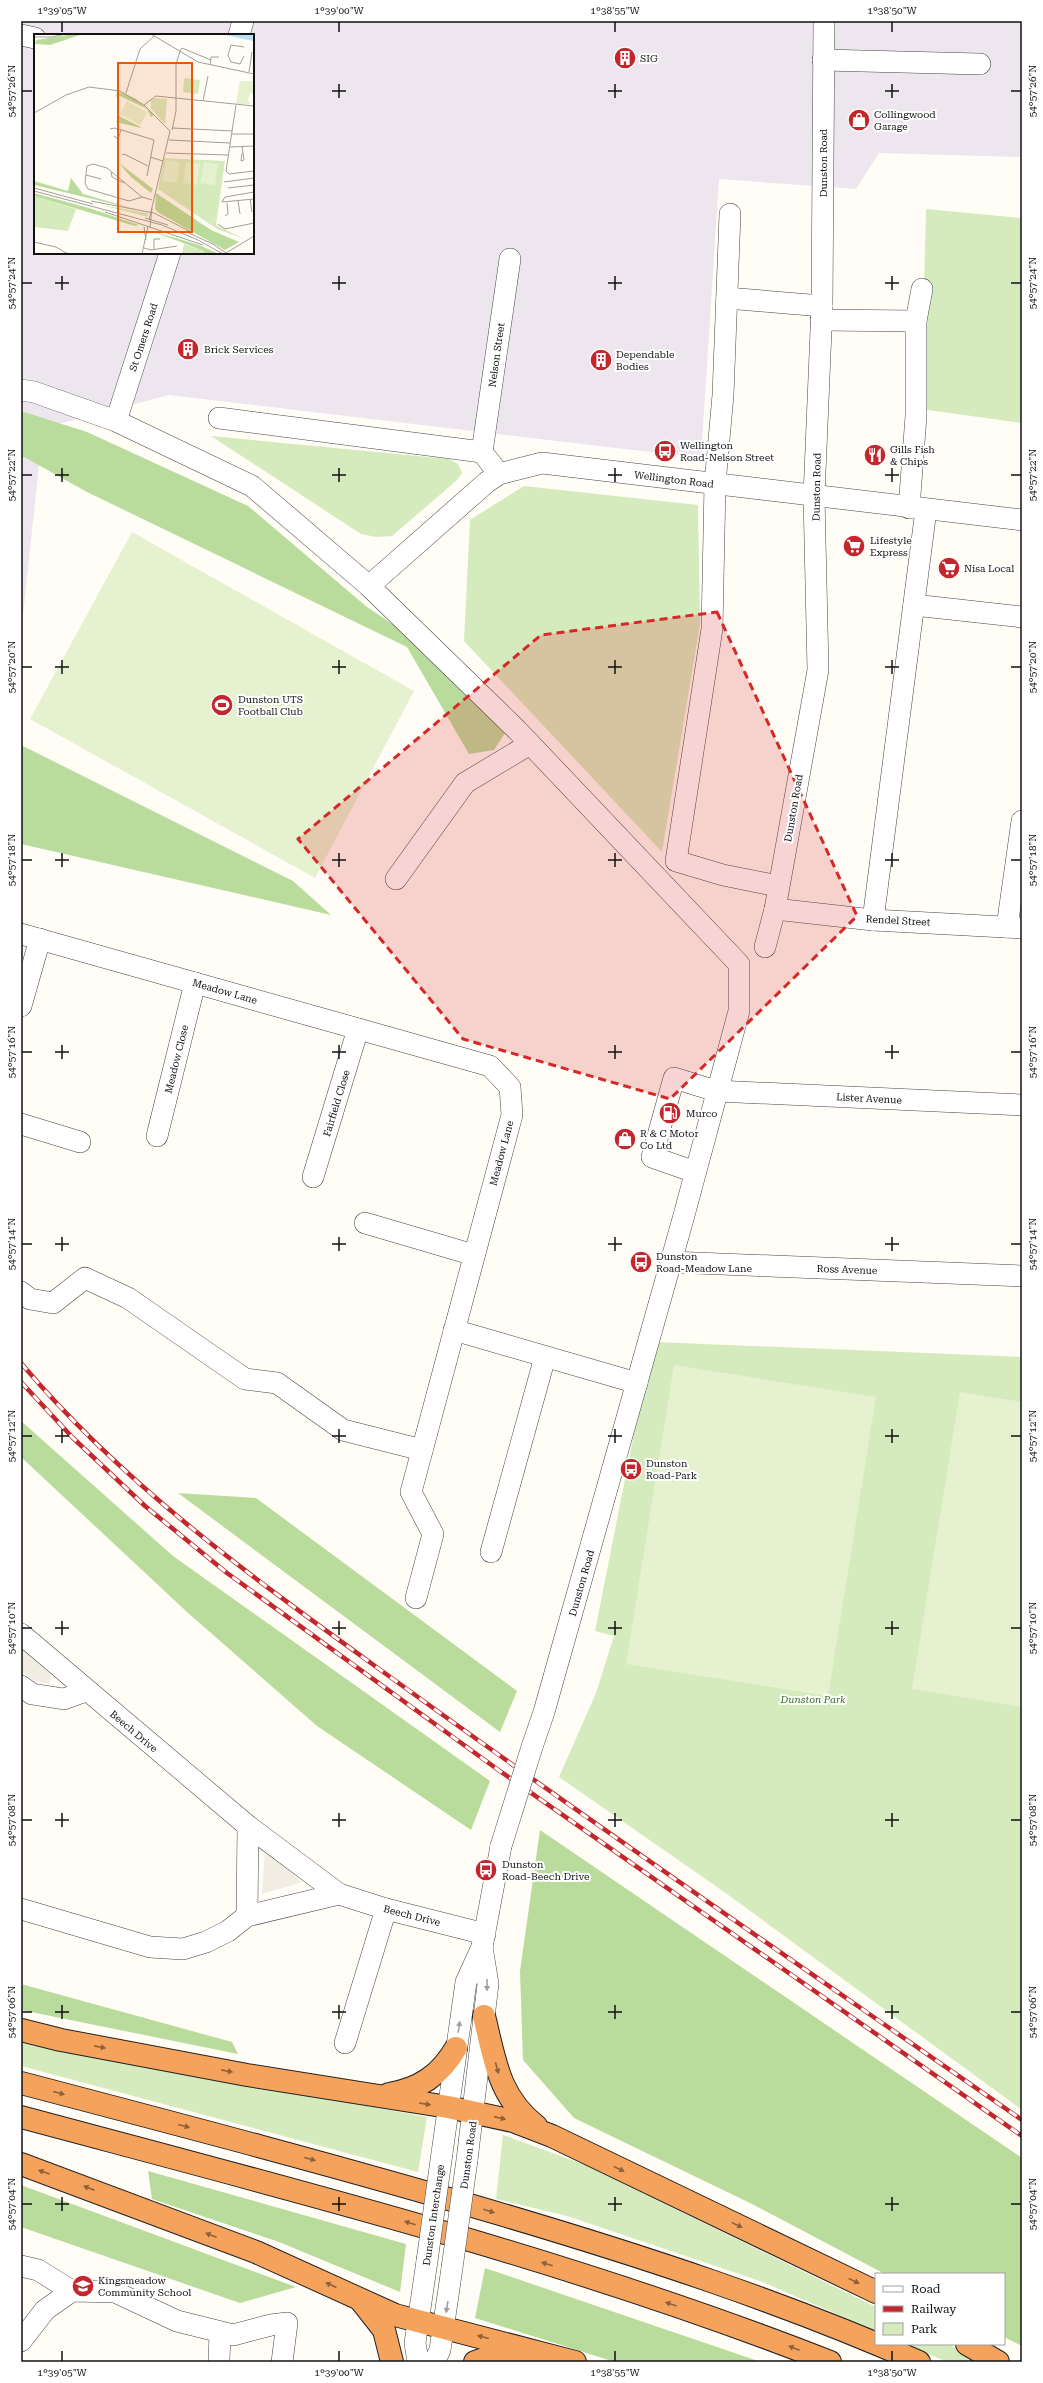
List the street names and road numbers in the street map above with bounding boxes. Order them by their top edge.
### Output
street label: Dunston Road [818,128,829,197]
street label: St Omers Road [127,301,160,373]
street label: Nelson Street [487,322,506,388]
street label: Dunston Road [810,452,823,521]
street label: Wellington Road [634,469,715,490]
street label: Dunston Road [782,773,805,843]
street label: Rendel Street [865,913,931,928]
street label: Meadow Lane [191,977,259,1006]
street label: Meadow Close [163,1023,190,1094]
street label: Fairfield Close [321,1068,352,1138]
street label: Lister Avenue [836,1091,903,1106]
street label: Meadow Lane [487,1119,516,1187]
street label: Ross Avenue [816,1263,878,1276]
street label: Dunston Road [567,1548,596,1618]
street label: Beech Drive [108,1708,160,1755]
street label: Beech Drive [382,1903,442,1928]
street label: Dunston Road [458,2120,479,2190]
street label: Dunston Interchange [421,2163,446,2266]

